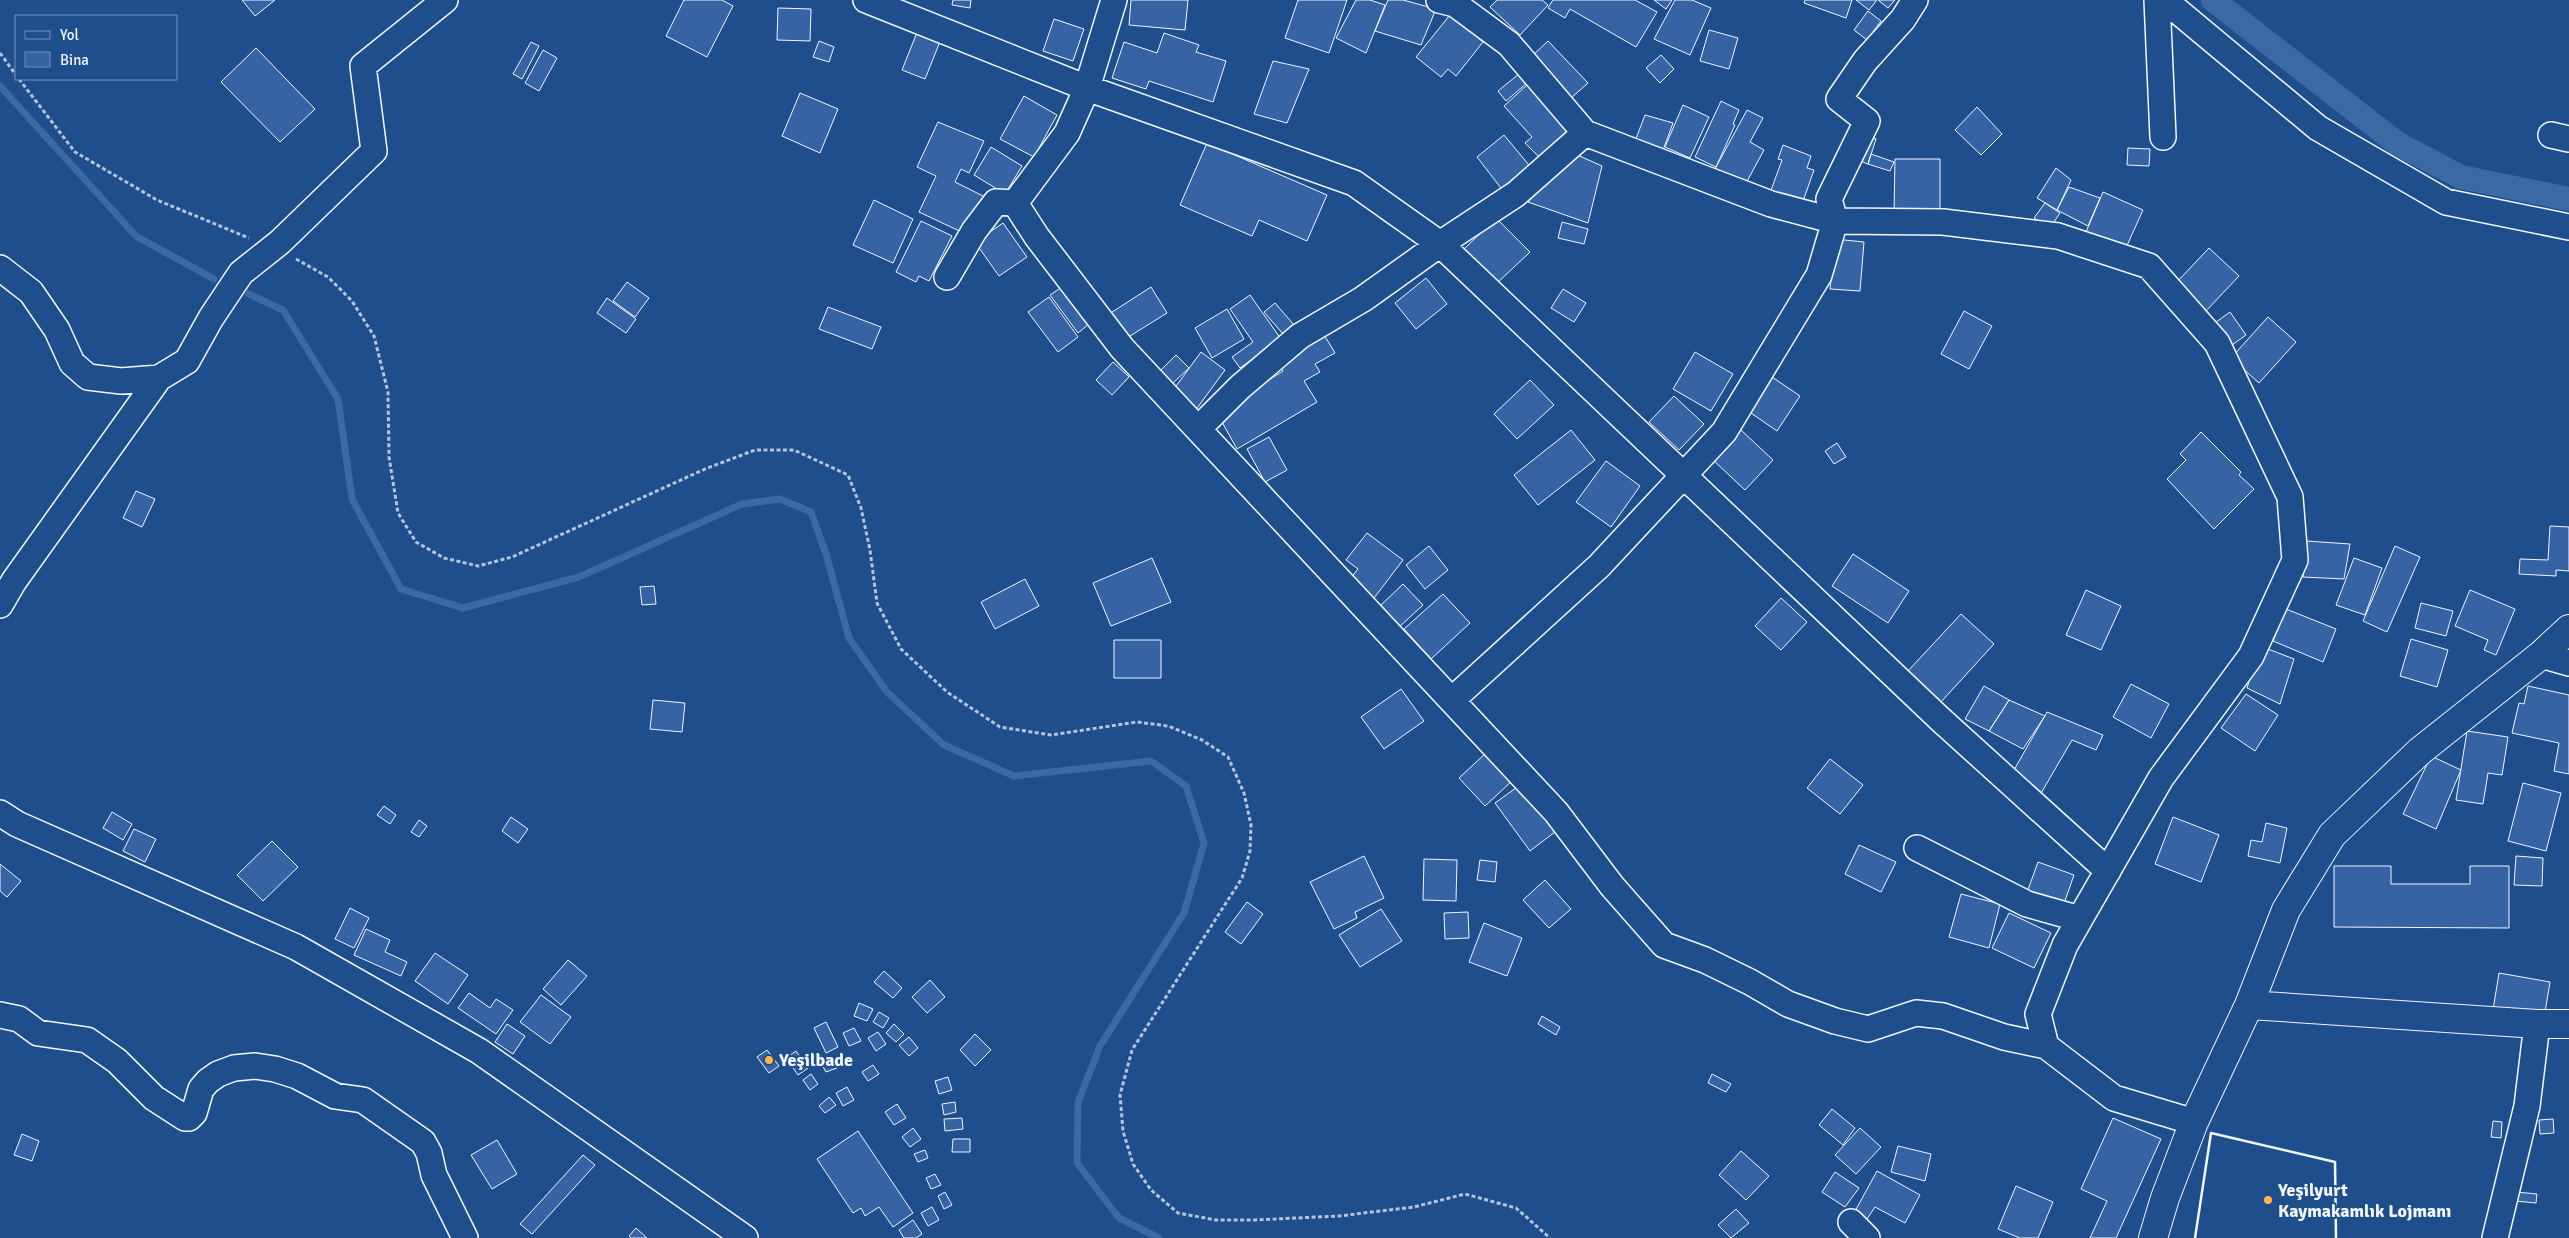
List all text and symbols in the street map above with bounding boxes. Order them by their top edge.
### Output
legend [15,15,178,80]
text: Yol [60,26,79,44]
text: Bina [60,51,89,69]
place label: Yeşilbade [778,1049,853,1071]
marker: Yeşilbade [763,1054,775,1066]
place label: Yeşilyurt Kaymakamlık Lojmanı [2277,1179,2451,1222]
marker: Yeşilyurt Kaymakamlık Lojmanı [2262,1194,2274,1206]

